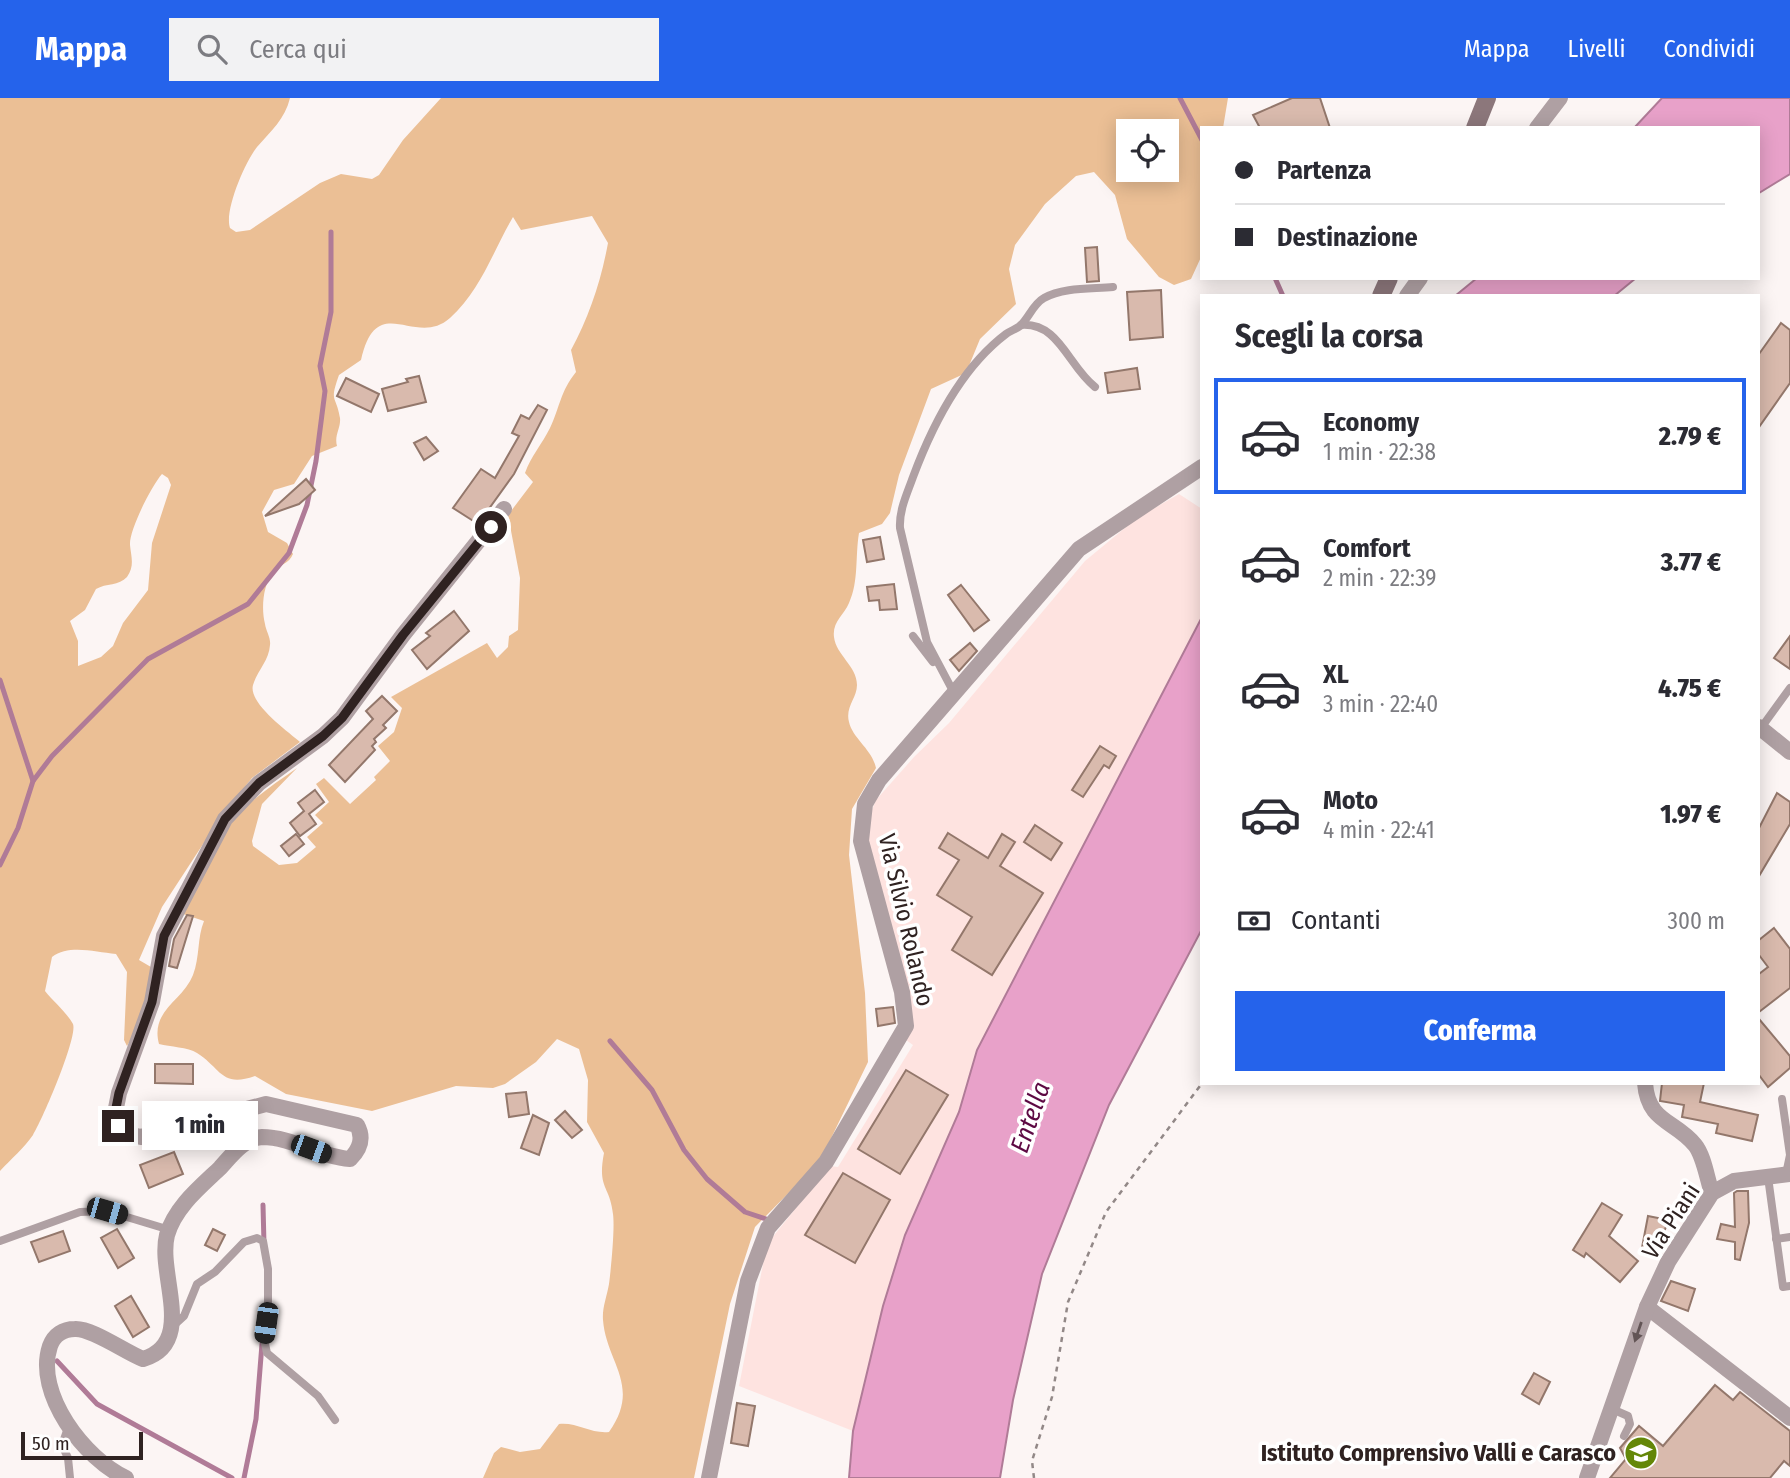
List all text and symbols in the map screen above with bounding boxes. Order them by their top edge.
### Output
search box [169,18,659,81]
text: Mappa [35,29,127,69]
icon: search [193,30,231,68]
text: Cerca qui [249,34,347,65]
text: Mappa [1464,35,1530,63]
text: Livelli [1568,35,1625,63]
text: Condividi [1663,35,1755,63]
map controls [1116,119,1179,182]
button: locate [1116,119,1179,182]
text: Partenza [1277,155,1371,186]
text: Destinazione [1277,222,1418,253]
text: Scegli la corsa [1235,317,1423,355]
icon: car [1239,405,1302,468]
text: Economy [1323,407,1419,438]
text: 2.79 € [1659,421,1721,452]
text: 1 min · 22:38 [1323,438,1436,466]
route start [475,511,507,543]
icon: car [1239,531,1302,594]
text: Comfort [1323,533,1411,564]
text: 3.77 € [1661,547,1721,578]
text: 2 min · 22:39 [1323,564,1437,592]
icon: car [1239,657,1302,720]
text: XL [1323,659,1349,690]
text: 4.75 € [1658,673,1721,704]
text: 3 min · 22:40 [1323,690,1438,718]
icon: car [1239,783,1302,846]
text: Moto [1323,785,1378,816]
text: 1.97 € [1660,799,1721,830]
text: 4 min · 22:41 [1323,816,1435,844]
street label: Via Silvio Rolando [873,831,939,1009]
icon: cash [1235,902,1273,940]
text: Contanti [1291,905,1381,936]
text: 300 m [1668,907,1725,935]
button: Conferma [1235,991,1725,1071]
water label: Entella [1004,1078,1057,1157]
callout: 1 min [142,1102,258,1150]
route end [102,1110,134,1142]
text: 1 min [175,1111,225,1139]
car [288,1132,335,1166]
street label: Via Piani [1636,1178,1706,1264]
car [84,1195,131,1227]
car [253,1301,280,1345]
one-way arrow [1632,1322,1643,1343]
scale bar [21,1429,144,1461]
text: 50 m [32,1432,70,1455]
school or university icon: Istituto Comprensivo Valli e Carasco [1622,1434,1660,1472]
place label: Istituto Comprensivo Valli e Carasco [1261,1439,1616,1467]

